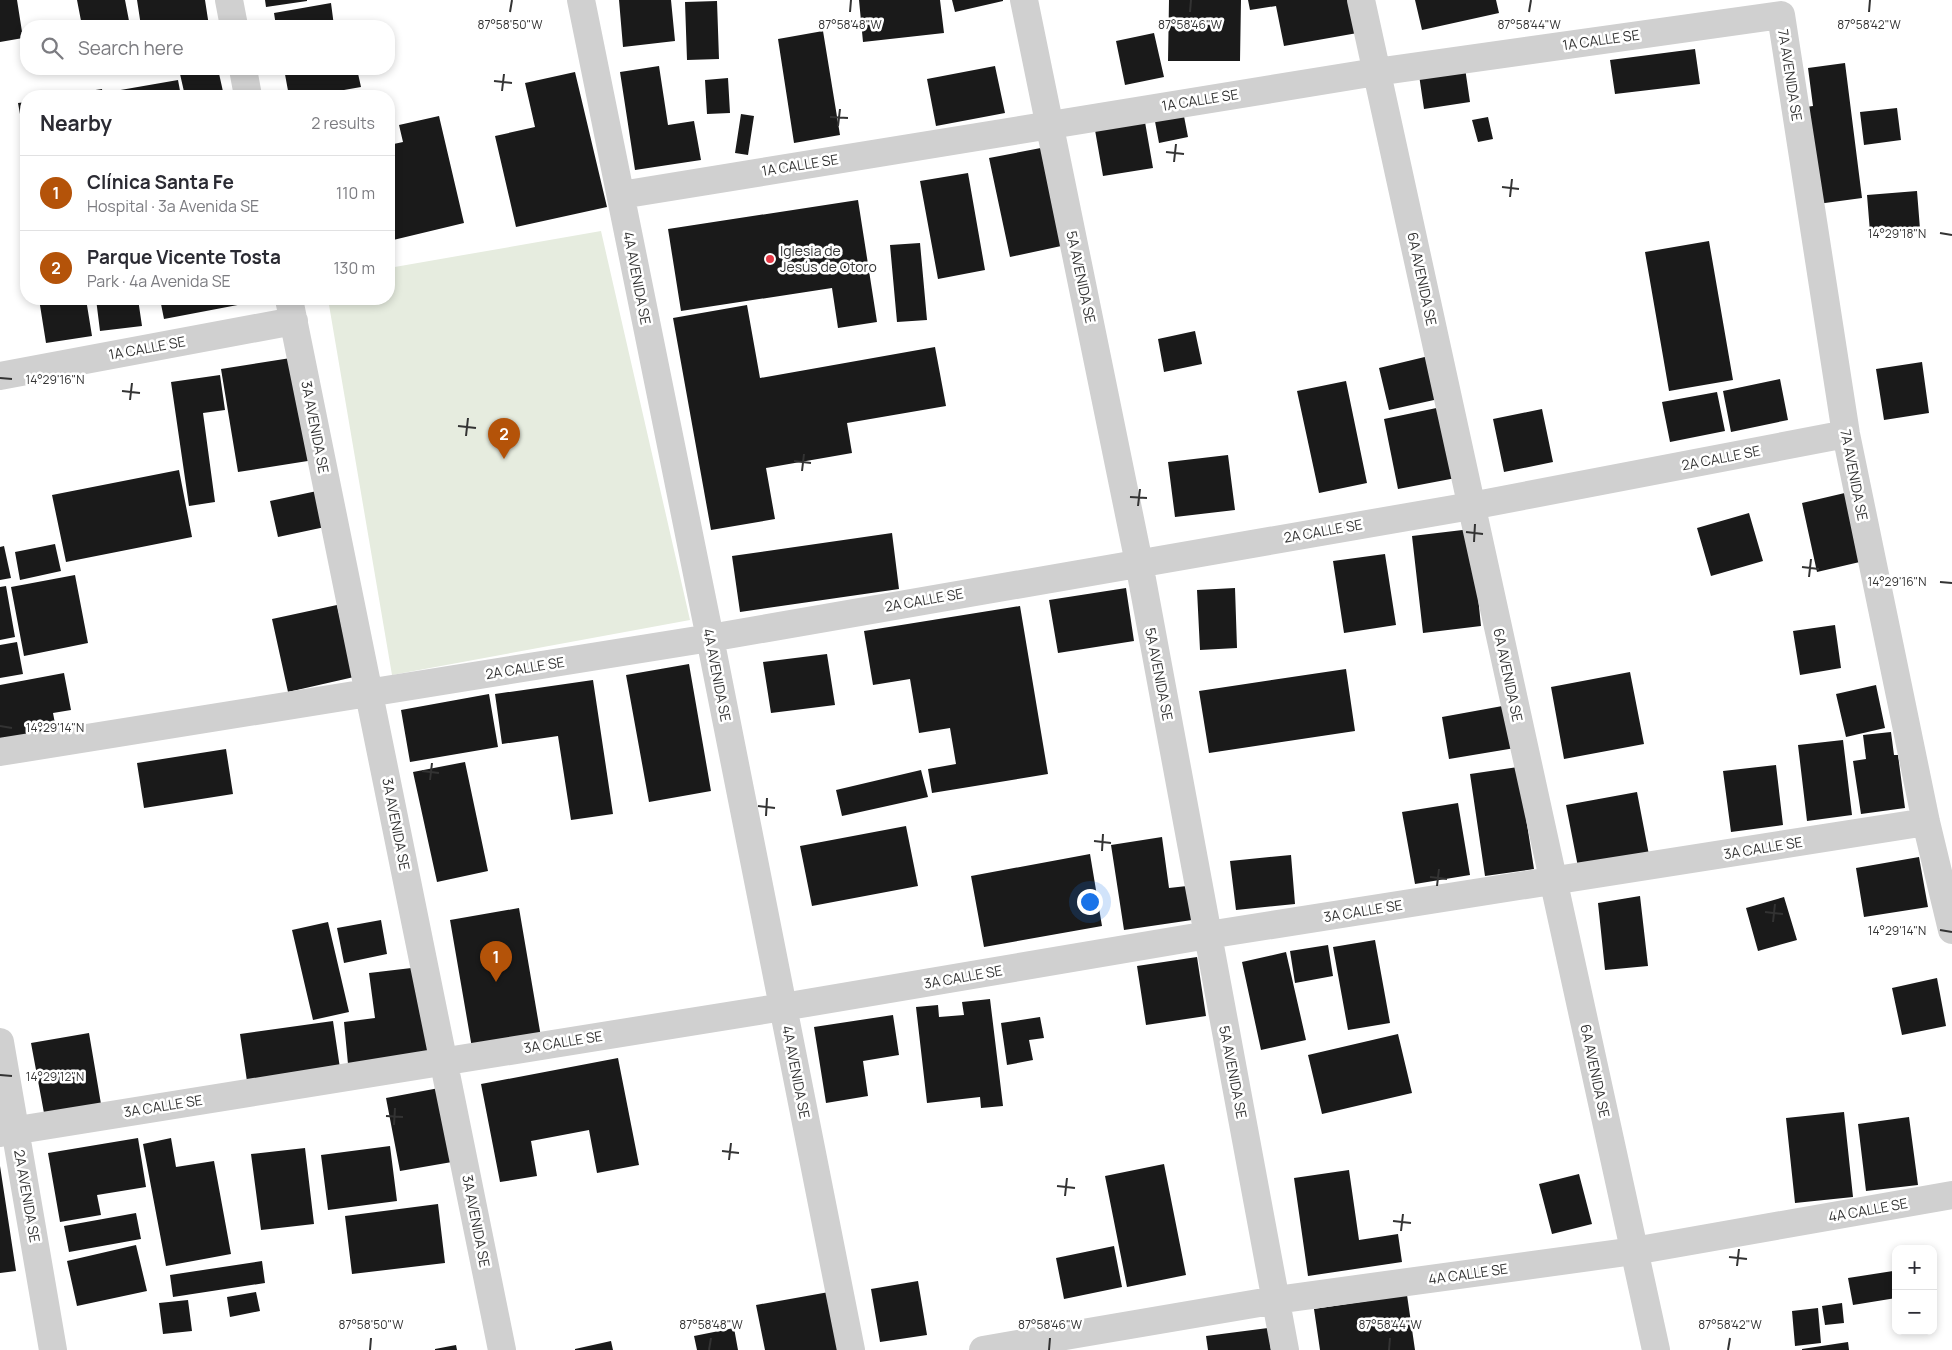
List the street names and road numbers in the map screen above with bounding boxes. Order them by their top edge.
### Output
street label: 1A CALLE SE [1561,25,1641,54]
street label: 7A AVENIDA SE [1774,28,1807,122]
street label: 1A CALLE SE [1160,84,1240,115]
street label: 1A CALLE SE [760,149,840,180]
street label: 5A AVENIDA SE [1062,229,1101,325]
street label: 4A AVENIDA SE [619,230,656,326]
street label: 6A AVENIDA SE [1403,230,1442,327]
street label: 1A CALLE SE [107,331,187,364]
street label: 3A AVENIDA SE [297,379,334,475]
street label: 7A AVENIDA SE [1836,428,1873,522]
street label: 2A CALLE SE [1680,441,1762,474]
street label: 2A CALLE SE [1282,514,1364,547]
street label: 2A CALLE SE [883,583,965,616]
street label: 5A AVENIDA SE [1141,626,1178,722]
street label: 6A AVENIDA SE [1489,626,1528,723]
street label: 4A AVENIDA SE [699,627,736,723]
street label: 2A CALLE SE [484,652,566,683]
street label: 3A AVENIDA SE [378,776,415,872]
street label: 3A CALLE SE [1722,832,1804,863]
street label: 3A CALLE SE [1322,895,1404,926]
street label: 3A CALLE SE [922,960,1004,993]
street label: 6A AVENIDA SE [1576,1022,1615,1119]
street label: 4A AVENIDA SE [778,1024,815,1120]
street label: 5A AVENIDA SE [1215,1024,1252,1120]
street label: 3A CALLE SE [522,1026,604,1057]
street label: 3A CALLE SE [122,1090,204,1121]
street label: 2A AVENIDA SE [10,1148,45,1244]
street label: 3A AVENIDA SE [458,1173,495,1269]
street label: 4A CALLE SE [1827,1193,1909,1226]
street label: 4A CALLE SE [1427,1259,1509,1289]

